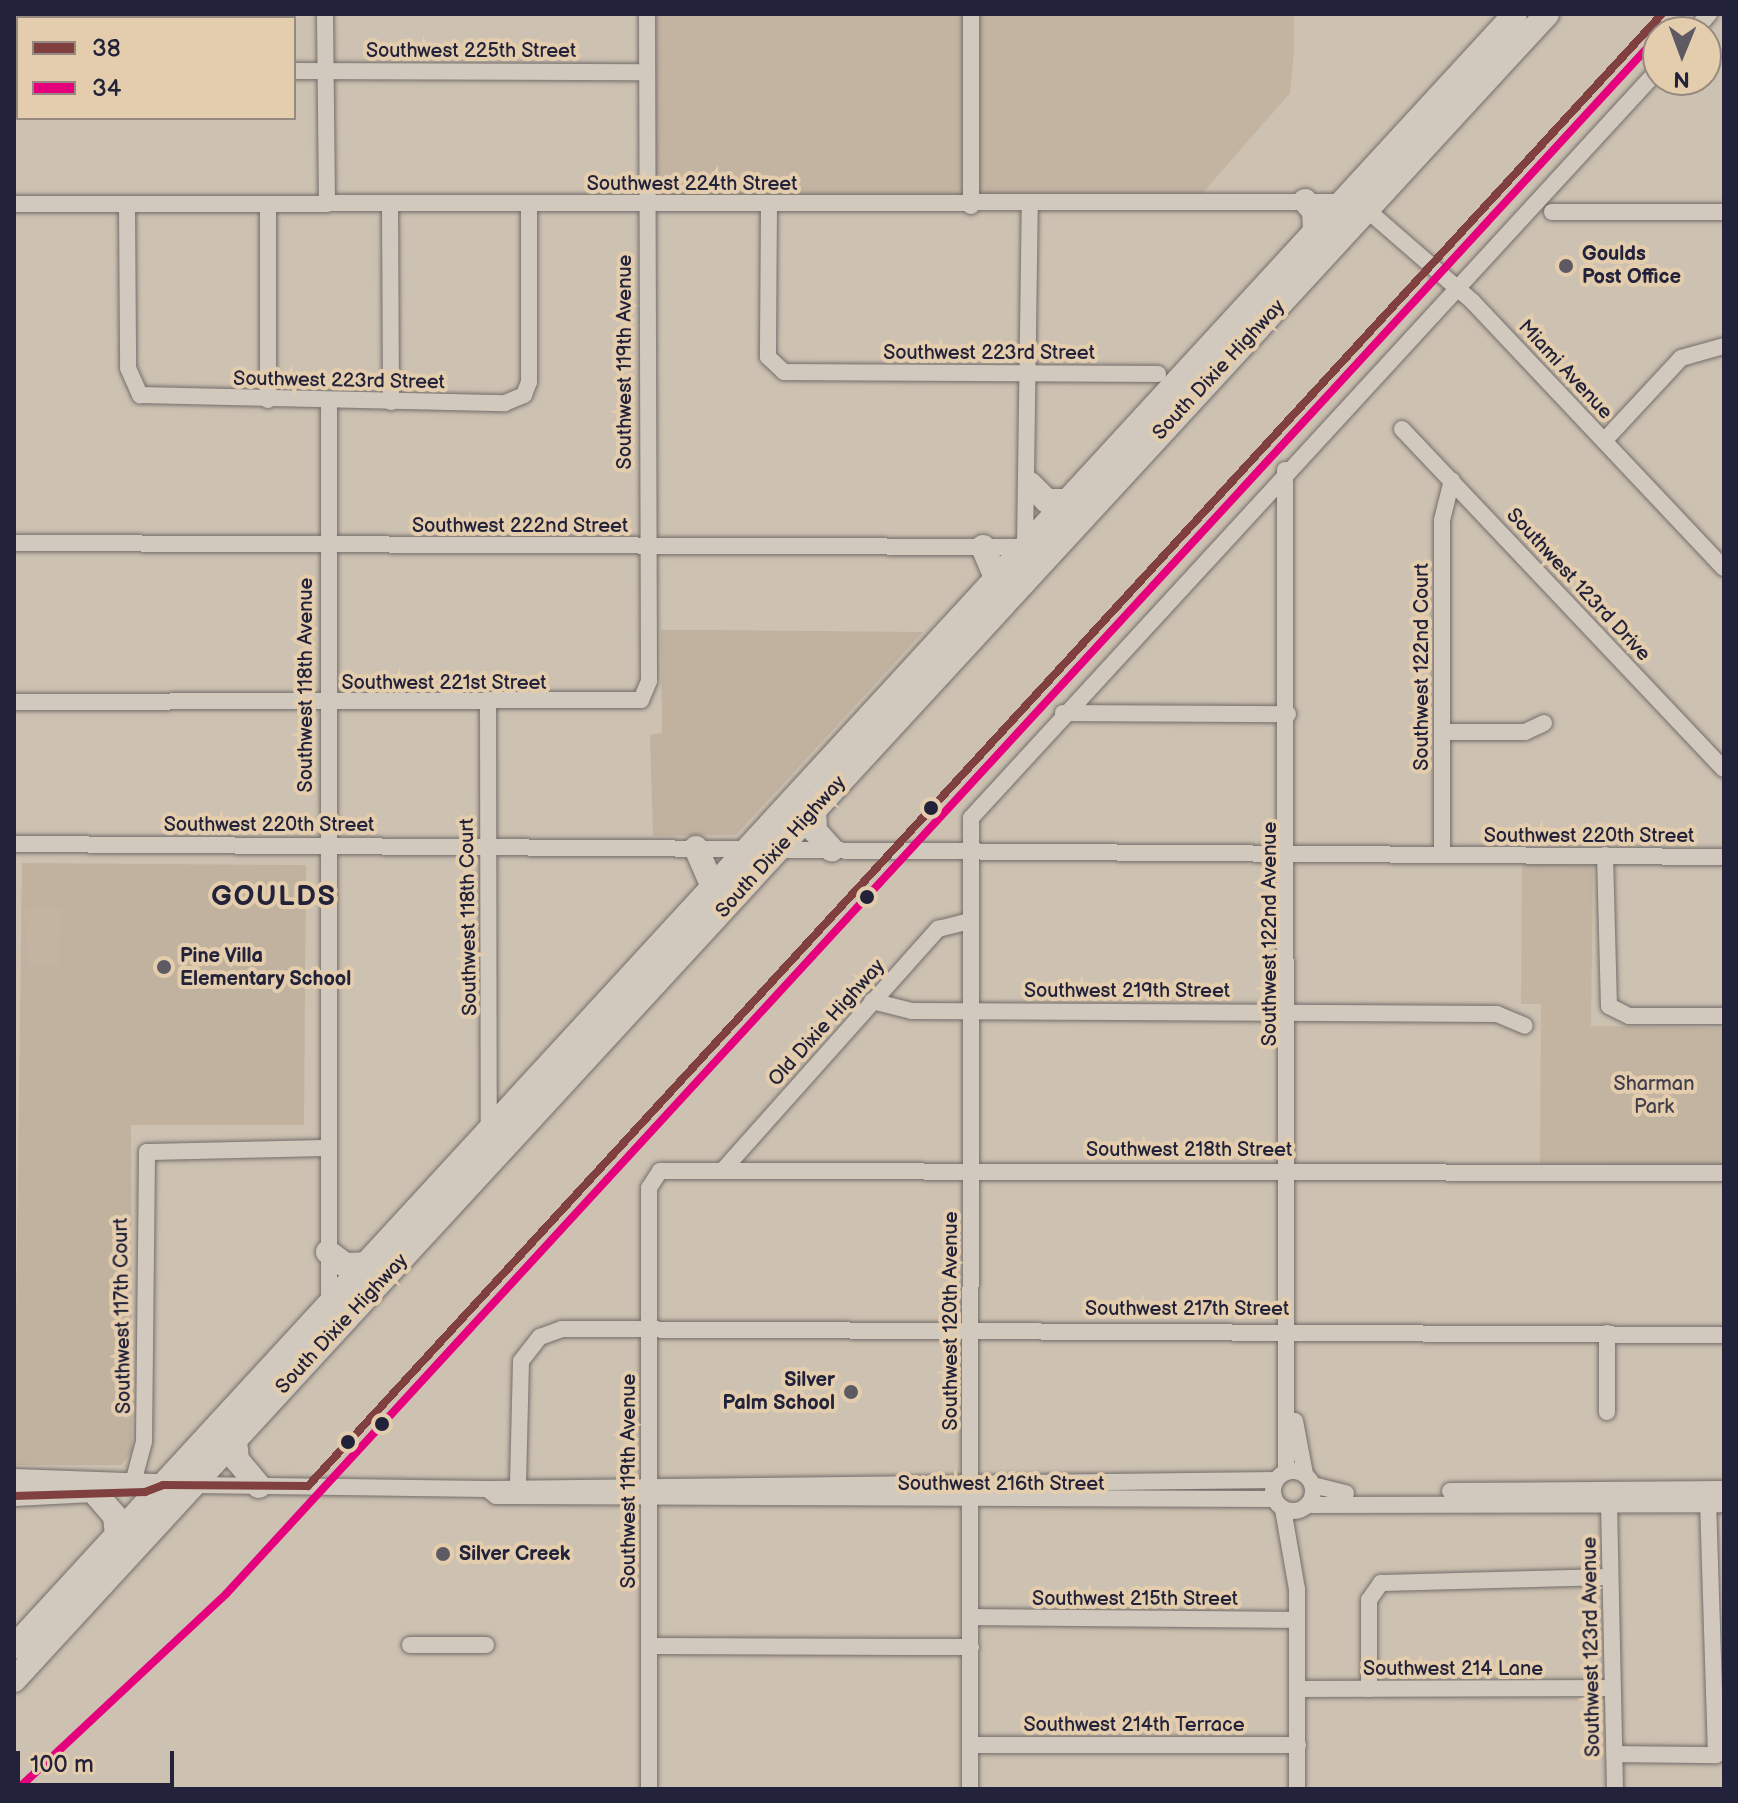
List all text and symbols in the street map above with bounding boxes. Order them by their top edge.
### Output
legend [16,16,296,120]
north arrow [1642,16,1722,96]
text: 38 [92,34,121,63]
street label: Southwest 225th Street [366,39,576,63]
text: N [1673,65,1690,92]
text: 34 [92,74,121,103]
street label: Southwest 224th Street [586,172,798,196]
place label: Goulds Post Office [1582,242,1681,289]
street label: Southwest 119th Avenue [613,255,637,469]
marker: Goulds Post Office [1557,257,1575,275]
street label: South Dixie Highway [1148,295,1290,445]
street label: Miami Avenue [1513,315,1617,425]
street label: Southwest 223rd Street [883,341,1095,365]
street label: Southwest 223rd Street [233,367,445,395]
street label: Southwest 123rd Drive [1501,504,1655,666]
street label: Southwest 222nd Street [412,514,628,538]
street label: Southwest 122nd Court [1410,563,1434,771]
street label: Southwest 118th Avenue [294,578,318,792]
street label: Southwest 221st Street [341,671,547,695]
street label: South Dixie Highway [711,771,851,923]
unlabelled marker [923,800,939,816]
street label: Southwest 220th Street [164,813,374,837]
street label: Southwest 118th Court [455,818,483,1016]
street label: Southwest 122nd Avenue [1258,822,1282,1046]
street label: Southwest 220th Street [1484,824,1694,848]
district label: GOULDS [211,880,337,914]
unlabelled marker [859,889,875,905]
place label: Pine Villa Elementary School [180,944,352,991]
street label: Old Dixie Highway [764,955,890,1091]
marker: Pine Villa Elementary School [155,958,173,976]
street label: Southwest 219th Street [1024,979,1230,1003]
park label: Sharman Park [1614,1073,1694,1120]
street label: Southwest 218th Street [1086,1138,1292,1162]
street label: Southwest 120th Avenue [939,1211,963,1431]
street label: Southwest 117th Court [109,1218,137,1414]
street label: South Dixie Highway [271,1249,413,1399]
street label: Southwest 217th Street [1085,1297,1289,1321]
place label: Silver Palm School [723,1368,835,1415]
street label: Southwest 119th Avenue [617,1374,641,1588]
marker: Silver Palm School [842,1383,860,1401]
unlabelled marker [374,1416,390,1432]
unlabelled marker [340,1434,356,1450]
street label: Southwest 216th Street [898,1472,1104,1496]
street label: Southwest 123rd Avenue [1578,1537,1606,1757]
place label: Silver Creek [459,1542,570,1566]
marker: Silver Creek [434,1545,452,1563]
street label: Southwest 215th Street [1032,1587,1238,1611]
street label: Southwest 214 Lane [1363,1657,1543,1681]
street label: Southwest 214th Terrace [1023,1713,1245,1737]
scale bar [20,1735,178,1785]
text: 100 m [30,1750,94,1779]

